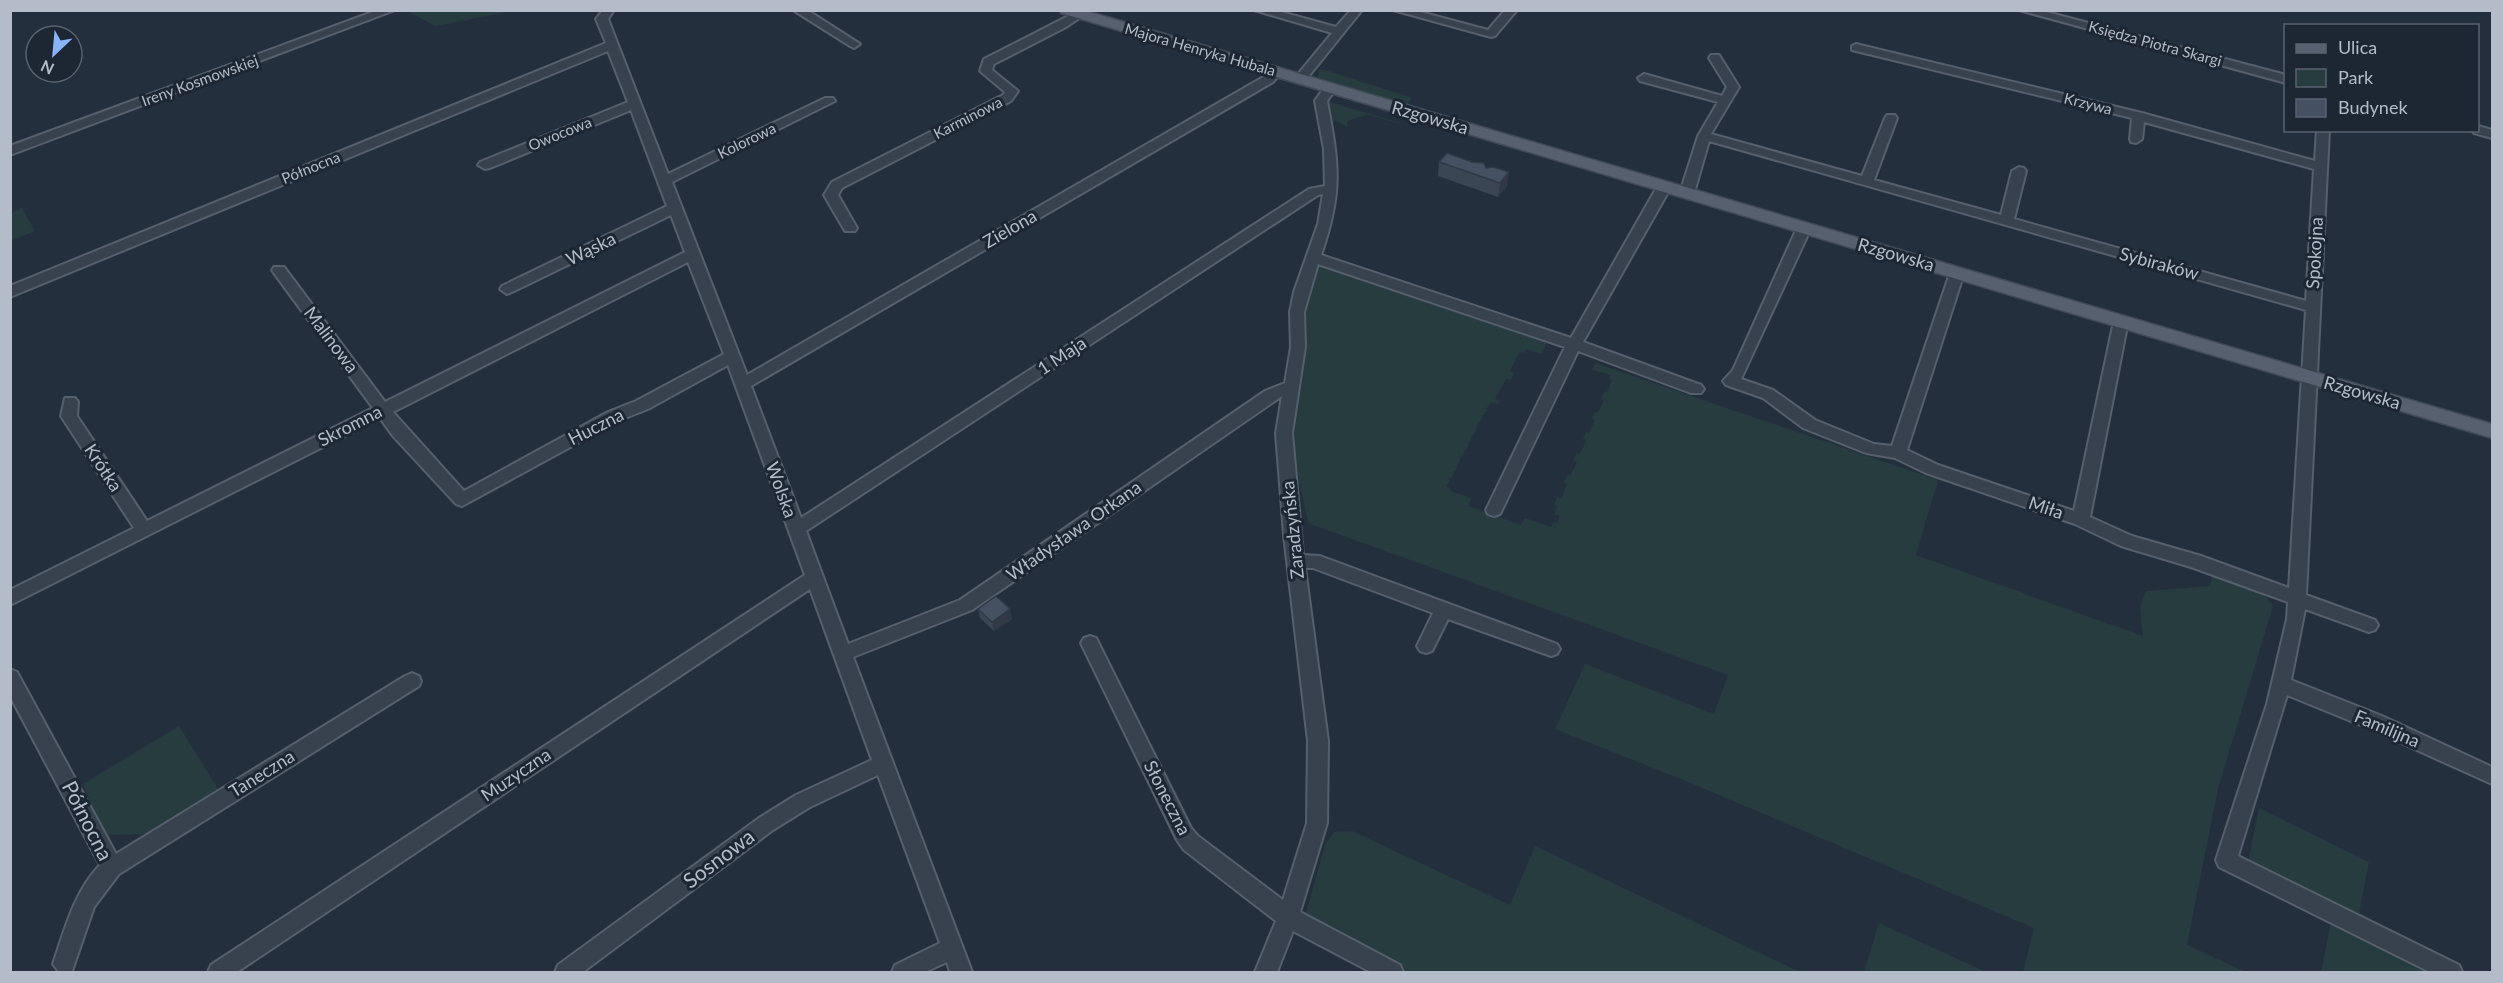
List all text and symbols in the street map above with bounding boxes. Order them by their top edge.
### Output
street label: Księdza Piotra Skargi [2087,17,2224,69]
street label: Majora Henryka Hubala [1123,19,1278,79]
north arrow [24,24,84,84]
legend [2284,24,2479,132]
text: Ulica [2338,36,2377,58]
street label: Ireny Kosmowskiej [139,51,260,109]
text: N [38,57,57,79]
text: Park [2338,66,2374,88]
street label: Krzywa [2062,88,2114,118]
street label: Karminowa [930,92,1005,142]
street label: Rzgowska [1389,96,1471,138]
text: Budynek [2338,96,2408,118]
street label: Owocowa [525,112,594,154]
street label: Kolorowa [714,118,779,162]
street label: Północna [279,147,343,187]
street label: Zielona [979,204,1040,252]
street label: Spokojna [2301,216,2327,289]
street label: Wąska [562,227,619,269]
street label: Rzgowska [1855,233,1937,275]
street label: Sybiraków [2117,242,2201,284]
street label: Malinowa [300,302,364,377]
street label: 1 Maja [1033,331,1090,379]
street label: Rzgowska [2321,371,2403,413]
street label: Skromna [314,400,385,451]
street label: Huczna [564,403,627,449]
street label: Krótka [80,439,127,496]
street label: Wolska [762,459,802,521]
street label: Władysława Orkana [1002,475,1145,585]
street label: Zaradzyńska [1276,480,1308,580]
street label: Miła [2026,491,2067,523]
street label: Familijna [2351,705,2423,752]
street label: Muzyczna [476,743,555,806]
street label: Taneczna [225,745,298,802]
street label: Słoneczna [1140,757,1196,838]
street label: Północna [58,776,119,864]
street label: Sosnowa [678,823,759,893]

